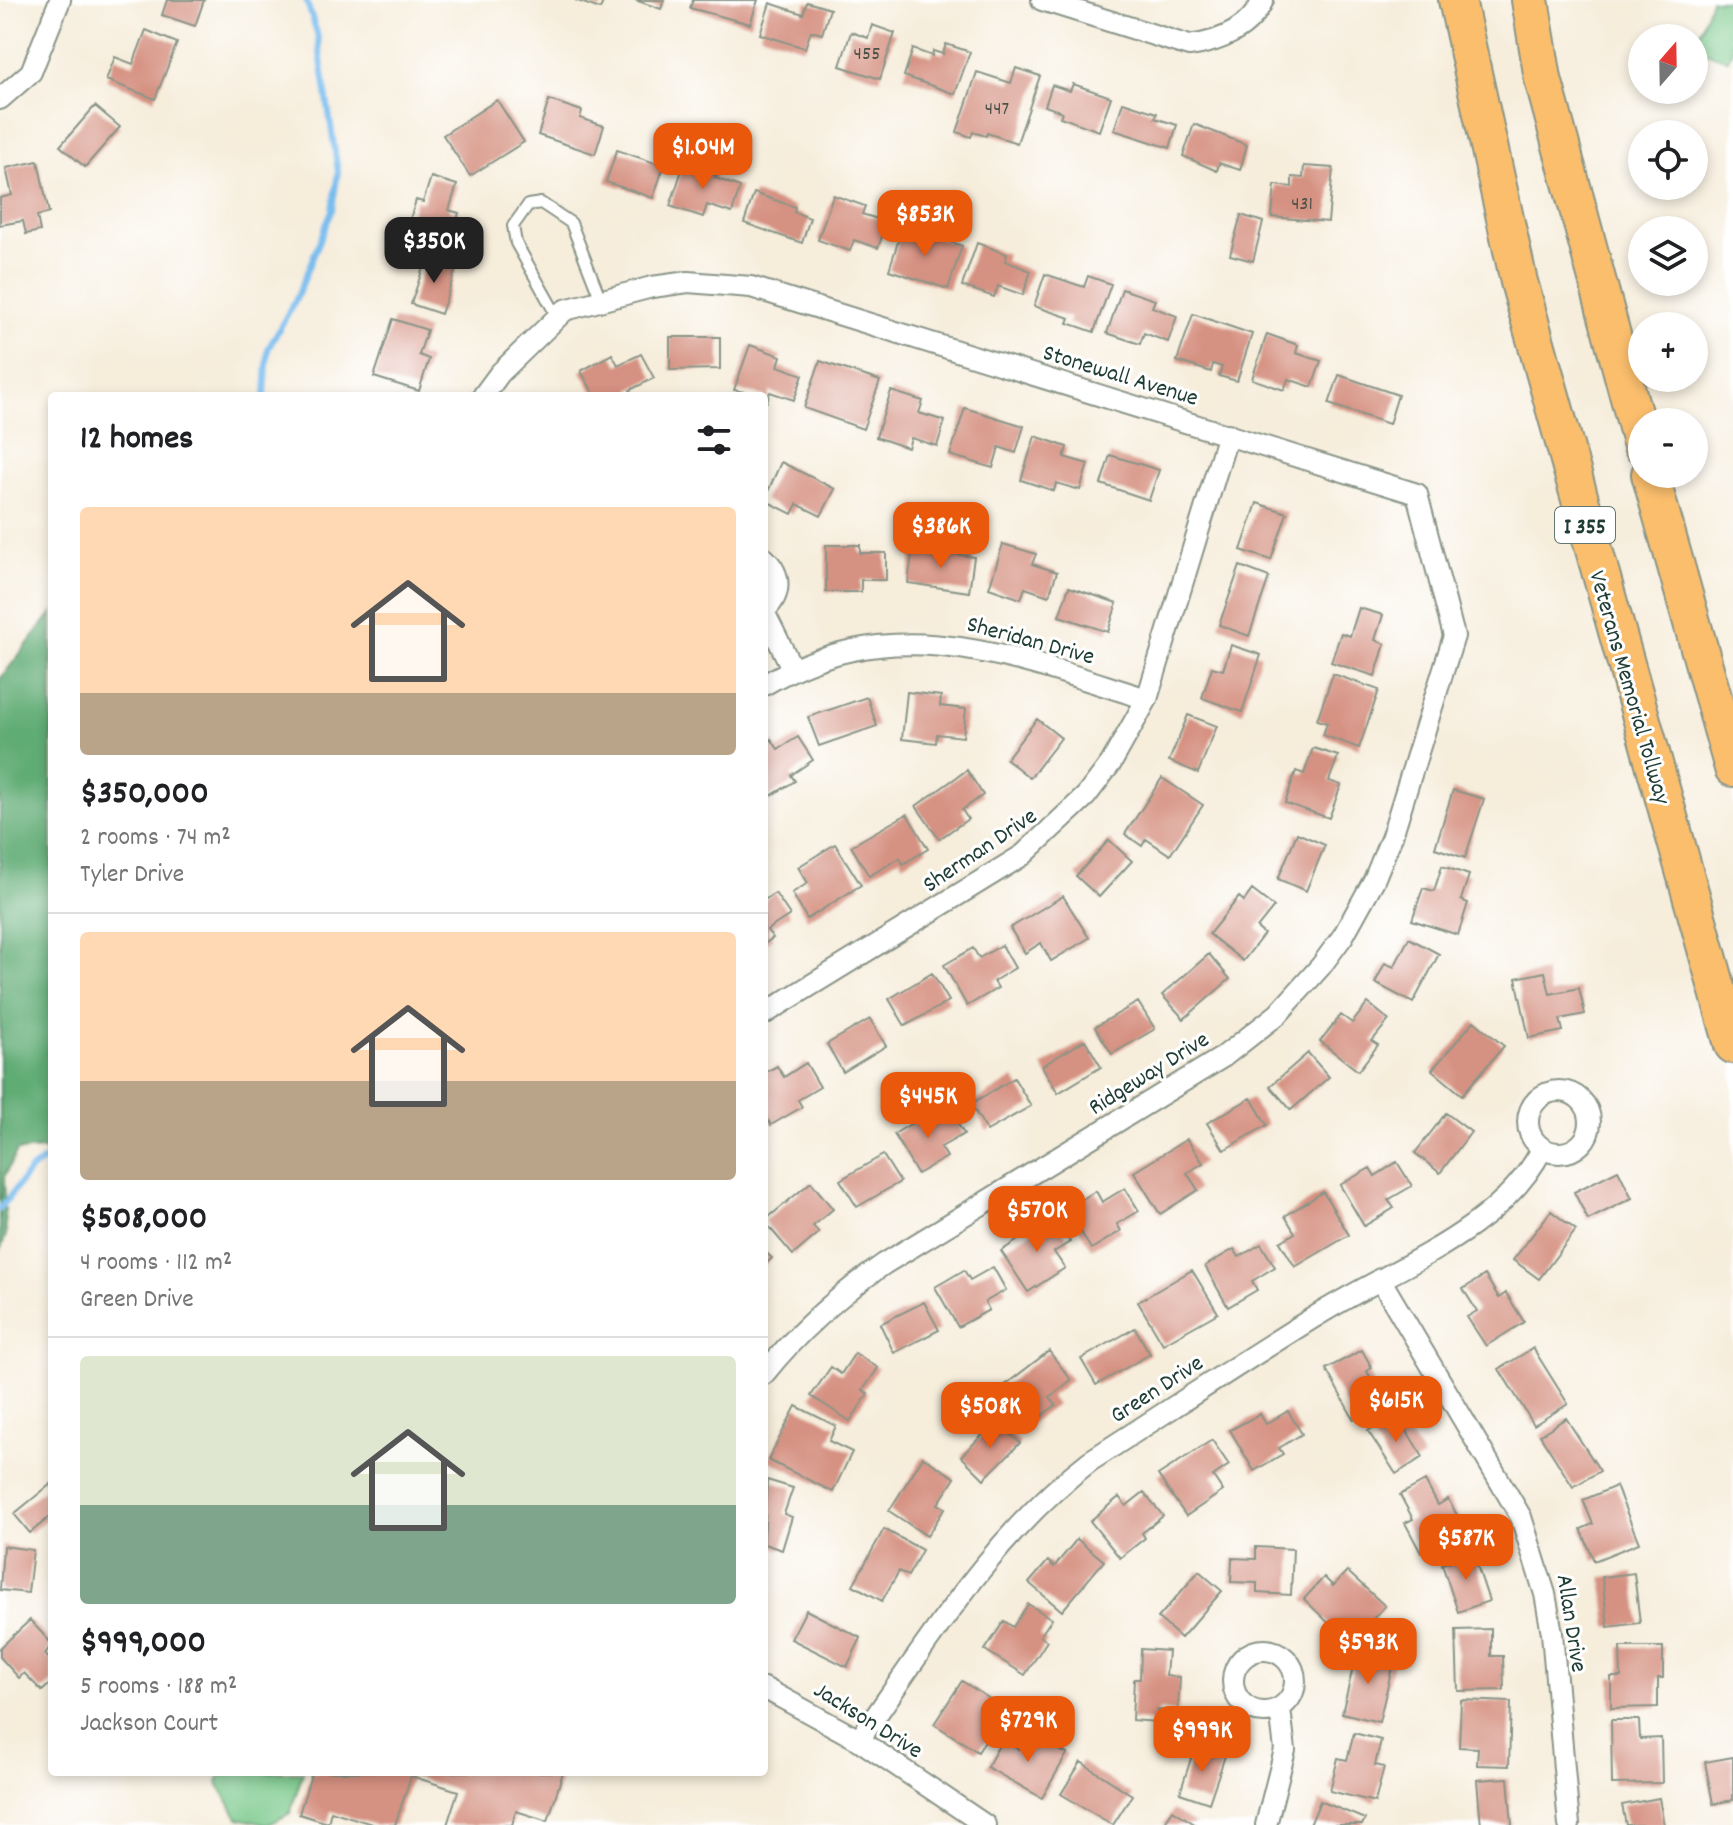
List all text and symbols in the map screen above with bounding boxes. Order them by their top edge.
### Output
north arrow [1628,24,1708,104]
map controls [1628,24,1708,488]
house number: 455 [854,41,880,69]
house number: 447 [985,96,1009,124]
button: locate [1628,120,1708,200]
pin: $1.04M [638,123,768,191]
text: $1.04M [671,130,735,167]
pin: $853K [869,190,981,258]
house number: 431 [1291,191,1313,219]
text: $853K [895,197,955,234]
button: layers [1628,216,1708,296]
pin: $350K [378,217,490,285]
text: $350K [403,224,465,261]
button: + [1628,312,1708,392]
street label: Stonewall Avenue [1038,337,1202,417]
button: − [1628,408,1708,488]
text: 12 homes [80,416,193,465]
icon: filters [692,418,736,462]
pin: $386K [885,502,997,570]
road number: I 355 [1555,507,1615,543]
text: $386K [911,509,971,546]
icon: home [336,559,480,703]
street label: Veterans Memorial Tollway [1578,567,1678,810]
street label: Sheridan Drive [963,609,1098,675]
text: $350,000 [80,771,209,820]
street label: Sherman Drive [917,801,1045,902]
text: 2 rooms · 74 m² [80,820,231,857]
text: Tyler Drive [80,857,184,894]
icon: home [336,984,480,1128]
street label: Ridgeway Drive [1083,1024,1217,1125]
pin: $445K [872,1072,984,1140]
text: $445K [899,1079,957,1116]
pin: $570K [981,1186,1093,1254]
text: $570K [1006,1193,1068,1230]
text: $508,000 [80,1196,207,1245]
text: 4 rooms · 112 m² [80,1245,232,1282]
text: Green Drive [80,1282,194,1319]
street label: Green Drive [1104,1348,1211,1433]
pin: $615K [1340,1376,1452,1444]
pin: $508K [934,1382,1046,1450]
text: $615K [1368,1383,1424,1420]
text: $508K [959,1389,1021,1426]
icon: home [336,1408,480,1552]
pin: $587K [1410,1514,1522,1582]
text: $587K [1437,1521,1495,1558]
street label: Allan Drive [1546,1572,1595,1675]
pin: $593K [1312,1618,1424,1686]
text: $999,000 [80,1620,206,1669]
text: $593K [1338,1625,1398,1662]
text: 5 rooms · 188 m² [80,1669,237,1706]
street label: Jackson Drive [806,1675,929,1769]
pin: $729K [972,1696,1084,1764]
text: $729K [999,1703,1057,1740]
text: Jackson Court [80,1706,218,1743]
pin: $999K [1146,1706,1258,1774]
text: $999K [1172,1713,1232,1750]

